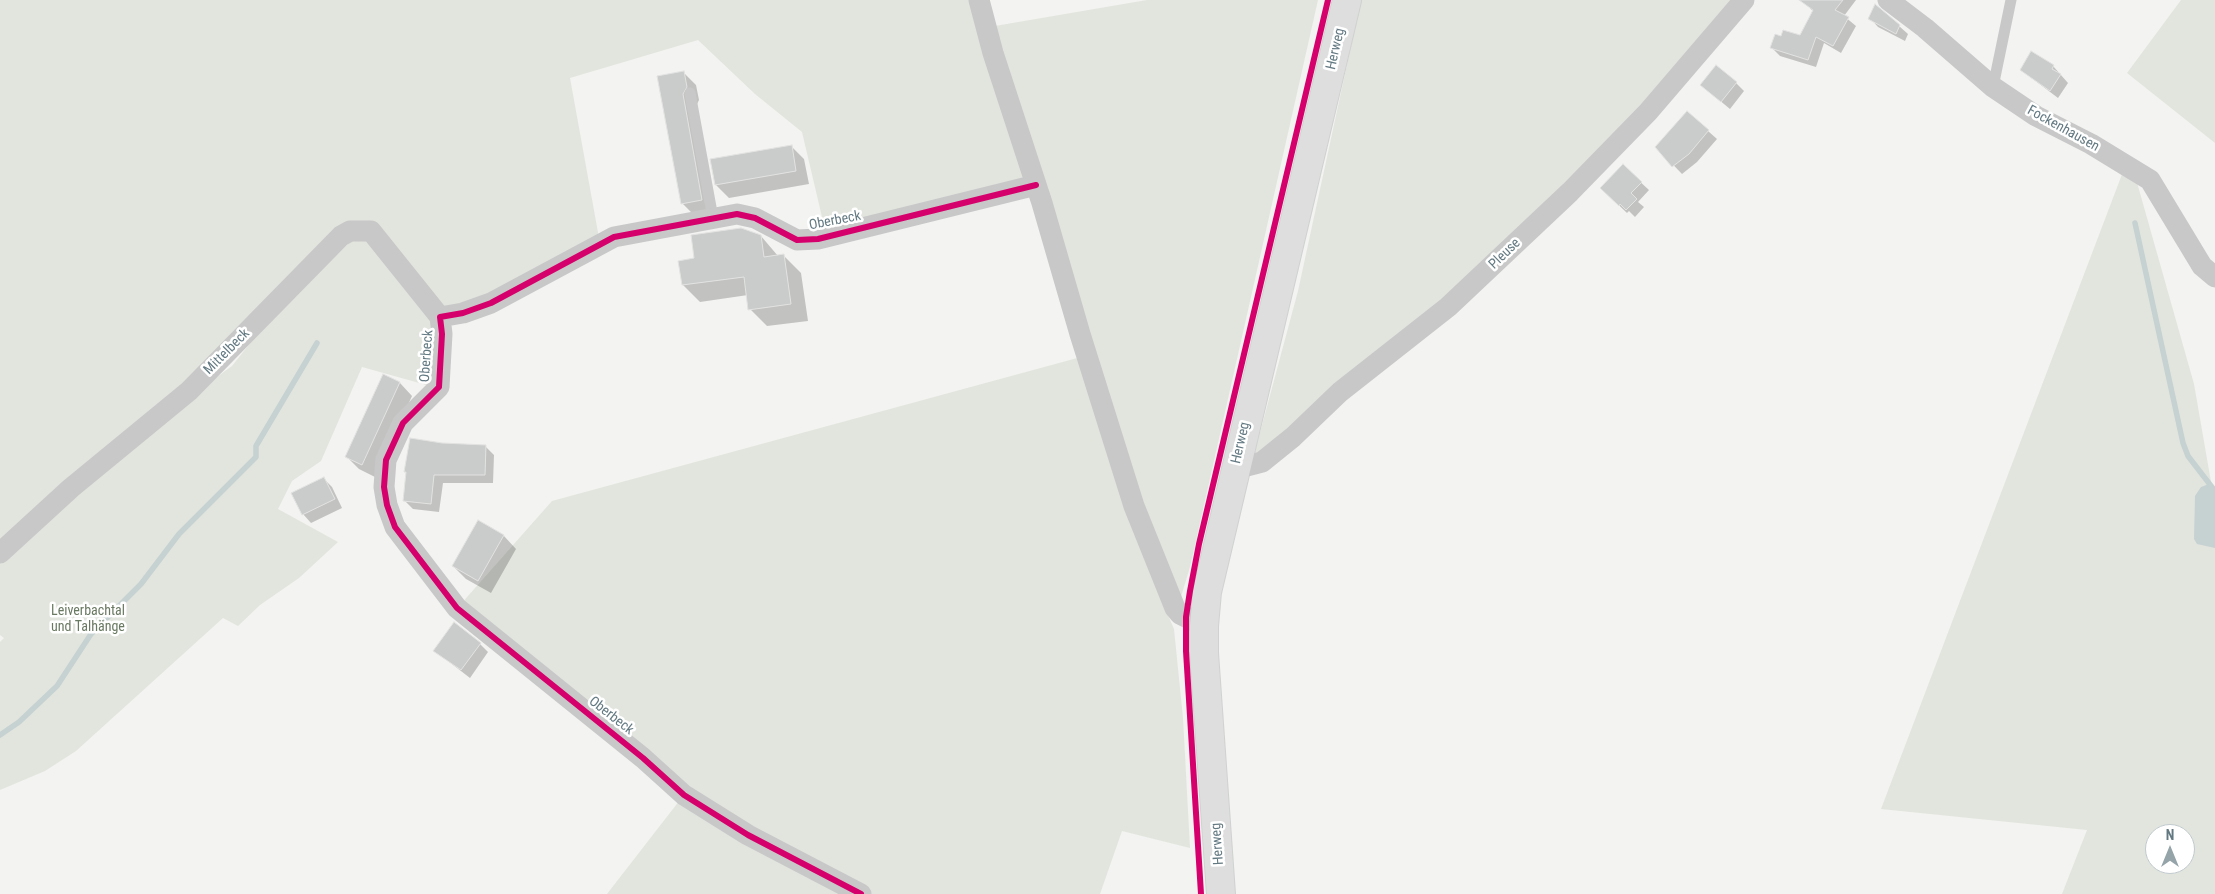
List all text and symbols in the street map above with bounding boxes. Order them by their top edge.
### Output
street label: Herweg [1323,27,1349,71]
street label: Fockenhausen [2024,102,2102,156]
street label: Oberbeck [808,208,862,234]
street label: Pleuse [1486,235,1524,273]
street label: Mittelbeck [201,326,253,378]
street label: Oberbeck [417,329,437,383]
street label: Herweg [1228,421,1254,465]
park label: Leiverbachtal und Talhänge [51,603,125,636]
street label: Oberbeck [585,693,637,739]
street label: Herweg [1208,822,1228,866]
north arrow [2145,824,2195,874]
text: N [2166,827,2174,843]

